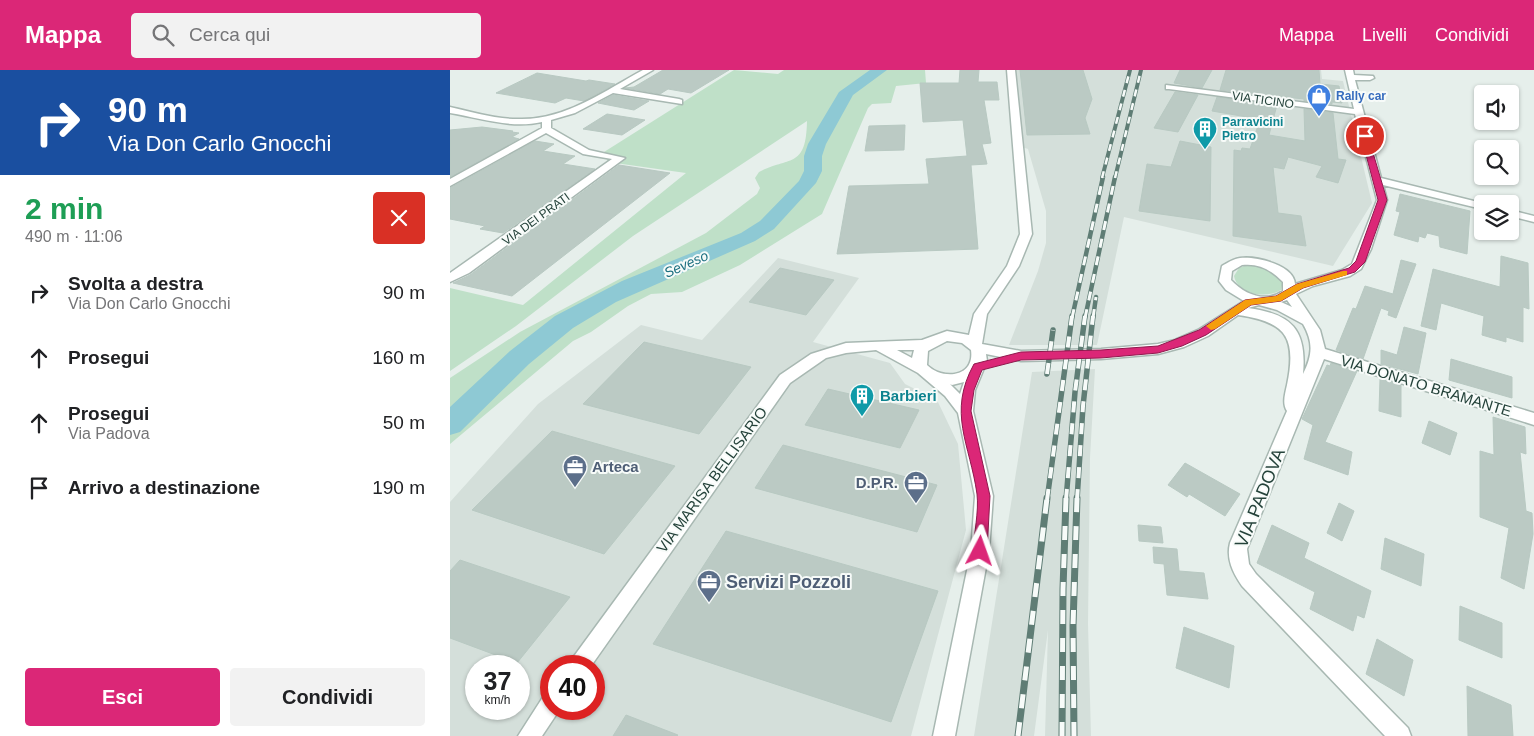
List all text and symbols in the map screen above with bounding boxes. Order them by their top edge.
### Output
search box [131,13,481,58]
text: Mappa [25,21,101,48]
icon: search [149,21,177,49]
text: Cerca qui [189,24,270,45]
text: Mappa [1279,25,1334,45]
text: Livelli [1362,25,1407,45]
text: Condividi [1435,25,1509,45]
shop icon: Rally car [1306,83,1332,117]
map controls [1474,85,1519,240]
button: sound [1474,85,1519,130]
street label: VIA TICINO [1231,89,1295,111]
place label: Rally car [1336,89,1386,103]
icon: right [25,90,90,155]
text: 90 m [108,90,188,129]
place label: Parravicini Pietro [1222,115,1283,143]
pin [1344,115,1386,157]
building icon: Parravicini Pietro [1192,116,1218,150]
icon: arrive [1351,122,1379,150]
text: Via Don Carlo Gnocchi [108,131,331,156]
button: search [1474,140,1519,185]
street label: VIA DEI PRATI [500,190,572,248]
text: 2 min [25,192,103,225]
button: close [373,192,425,244]
button: layers [1474,195,1519,240]
text: 490 m · 11:06 [25,228,123,245]
water label: Seveso [661,247,711,281]
text: Svolta a destra [68,273,203,294]
icon: right [25,279,53,307]
text: 90 m [383,282,425,303]
text: Via Don Carlo Gnocchi [68,295,230,312]
icon: ahead [25,344,53,372]
text: Prosegui [68,347,149,368]
text: 160 m [372,347,425,368]
street label: VIA DONATO BRAMANTE [1339,351,1514,420]
building icon: Barbieri [849,383,875,417]
place label: Barbieri [880,387,937,404]
text: Prosegui [68,403,149,424]
street label: VIA MARISA BELLISARIO [653,404,770,556]
icon: ahead [25,409,53,437]
text: 50 m [383,412,425,433]
text: Via Padova [68,425,150,442]
street label: VIA PADOVA [1231,445,1289,551]
office icon: Arteca [562,454,588,488]
place label: Arteca [592,458,639,475]
office icon: D.P.R. [903,470,929,504]
icon: arrive [25,474,53,502]
place label: D.P.R. [856,474,898,491]
text: Arrivo a destinazione [68,477,260,498]
text: 190 m [372,477,425,498]
position arrow [953,524,1005,576]
office icon: Servizi Pozzoli [696,569,722,603]
place label: Servizi Pozzoli [726,572,851,592]
speed limit sign: 40 [540,655,605,720]
text: 37 [484,667,511,695]
button: Esci [25,668,220,726]
button: Condividi [230,668,425,726]
text: km/h [484,693,511,707]

